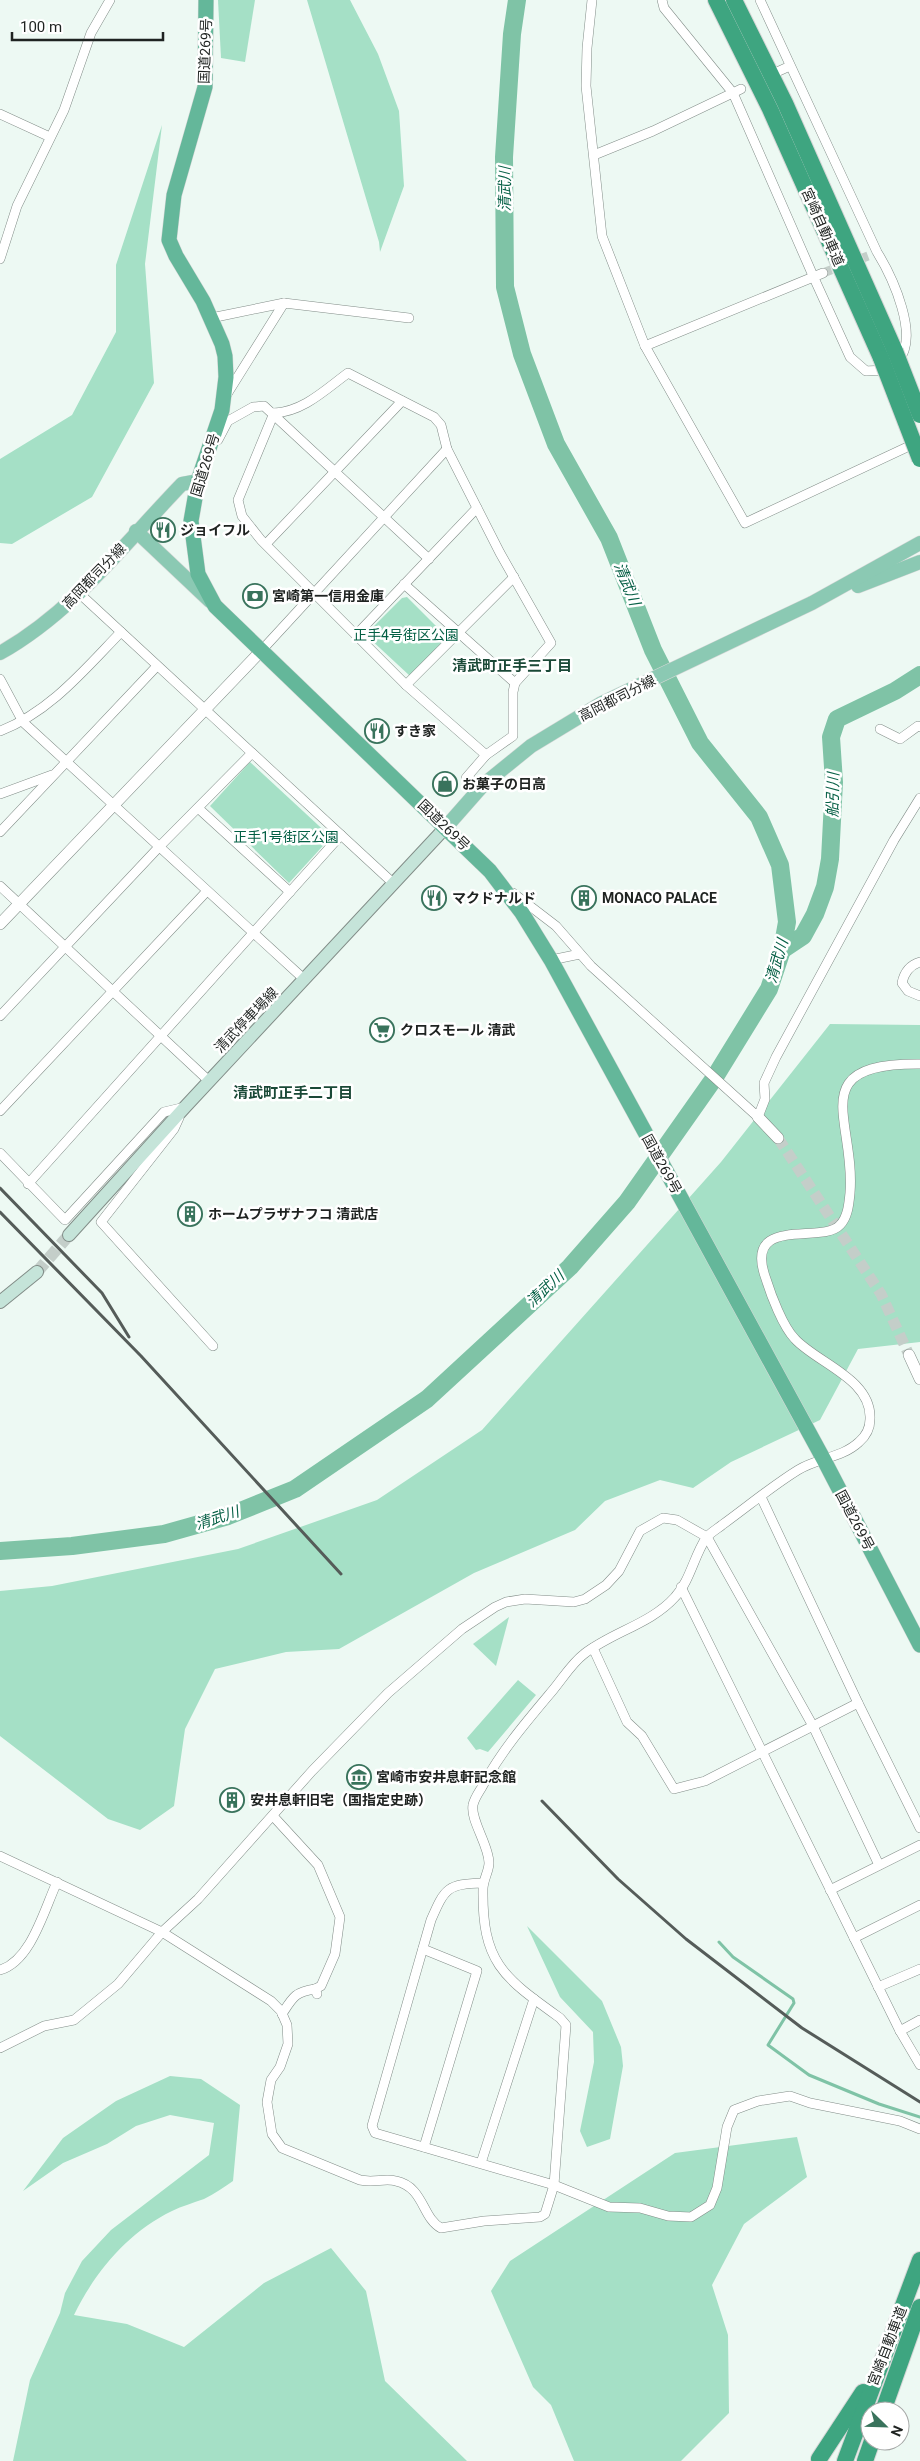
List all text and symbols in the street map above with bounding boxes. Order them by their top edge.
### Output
scale bar [12,10,164,42]
text: 100 m [20,18,62,36]
street label: 国道269号 [196,18,214,84]
water label: 清武川 [496,165,514,212]
street label: 宮崎自動車道 [799,185,847,269]
street label: 国道269号 [188,431,222,499]
restaurant icon: ジョイフル [150,517,176,543]
place label: ジョイフル [180,522,250,538]
street label: 高岡都司分線 [59,540,129,612]
water label: 清武川 [610,560,645,610]
bank icon: 宮崎第一信用金庫 [242,583,268,609]
place label: 宮崎第一信用金庫 [272,588,384,604]
park label: 正手4号街区公園 [353,627,459,643]
district label: 清武町正手三丁目 [452,657,572,675]
street label: 高岡都司分線 [576,672,658,724]
restaurant icon: すき家 [364,718,390,744]
place label: すき家 [394,723,436,739]
water label: 船引川 [824,770,842,818]
shop icon: お菓子の日高 [432,771,458,797]
place label: お菓子の日高 [462,776,546,792]
street label: 国道269号 [415,796,473,854]
park label: 正手1号街区公園 [233,829,339,845]
restaurant icon: マクドナルド [421,885,447,911]
building icon: MONACO PALACE [571,885,597,911]
place label: マクドナルド [452,890,536,906]
place label: MONACO PALACE [602,890,717,906]
water label: 清武川 [762,935,792,985]
street label: 清武停車場線 [211,984,281,1056]
supermarket icon: クロスモール 清武 [369,1017,395,1043]
place label: クロスモール 清武 [400,1022,515,1038]
district label: 清武町正手二丁目 [233,1084,353,1102]
street label: 国道269号 [639,1131,685,1197]
building icon: ホームプラザナフコ 清武店 [177,1201,203,1227]
place label: ホームプラザナフコ 清武店 [208,1206,378,1222]
water label: 清武川 [522,1266,569,1311]
street label: 国道269号 [833,1487,877,1553]
water label: 清武川 [193,1502,243,1534]
museum icon: 宮崎市安井息軒記念館 [346,1764,372,1790]
place label: 宮崎市安井息軒記念館 [376,1769,516,1785]
building icon: 安井息軒旧宅（国指定史跡） [219,1787,245,1813]
place label: 安井息軒旧宅（国指定史跡） [250,1792,432,1808]
street label: 宮崎自動車道 [864,2304,910,2388]
north arrow [860,2401,910,2451]
text: N [888,2423,906,2439]

